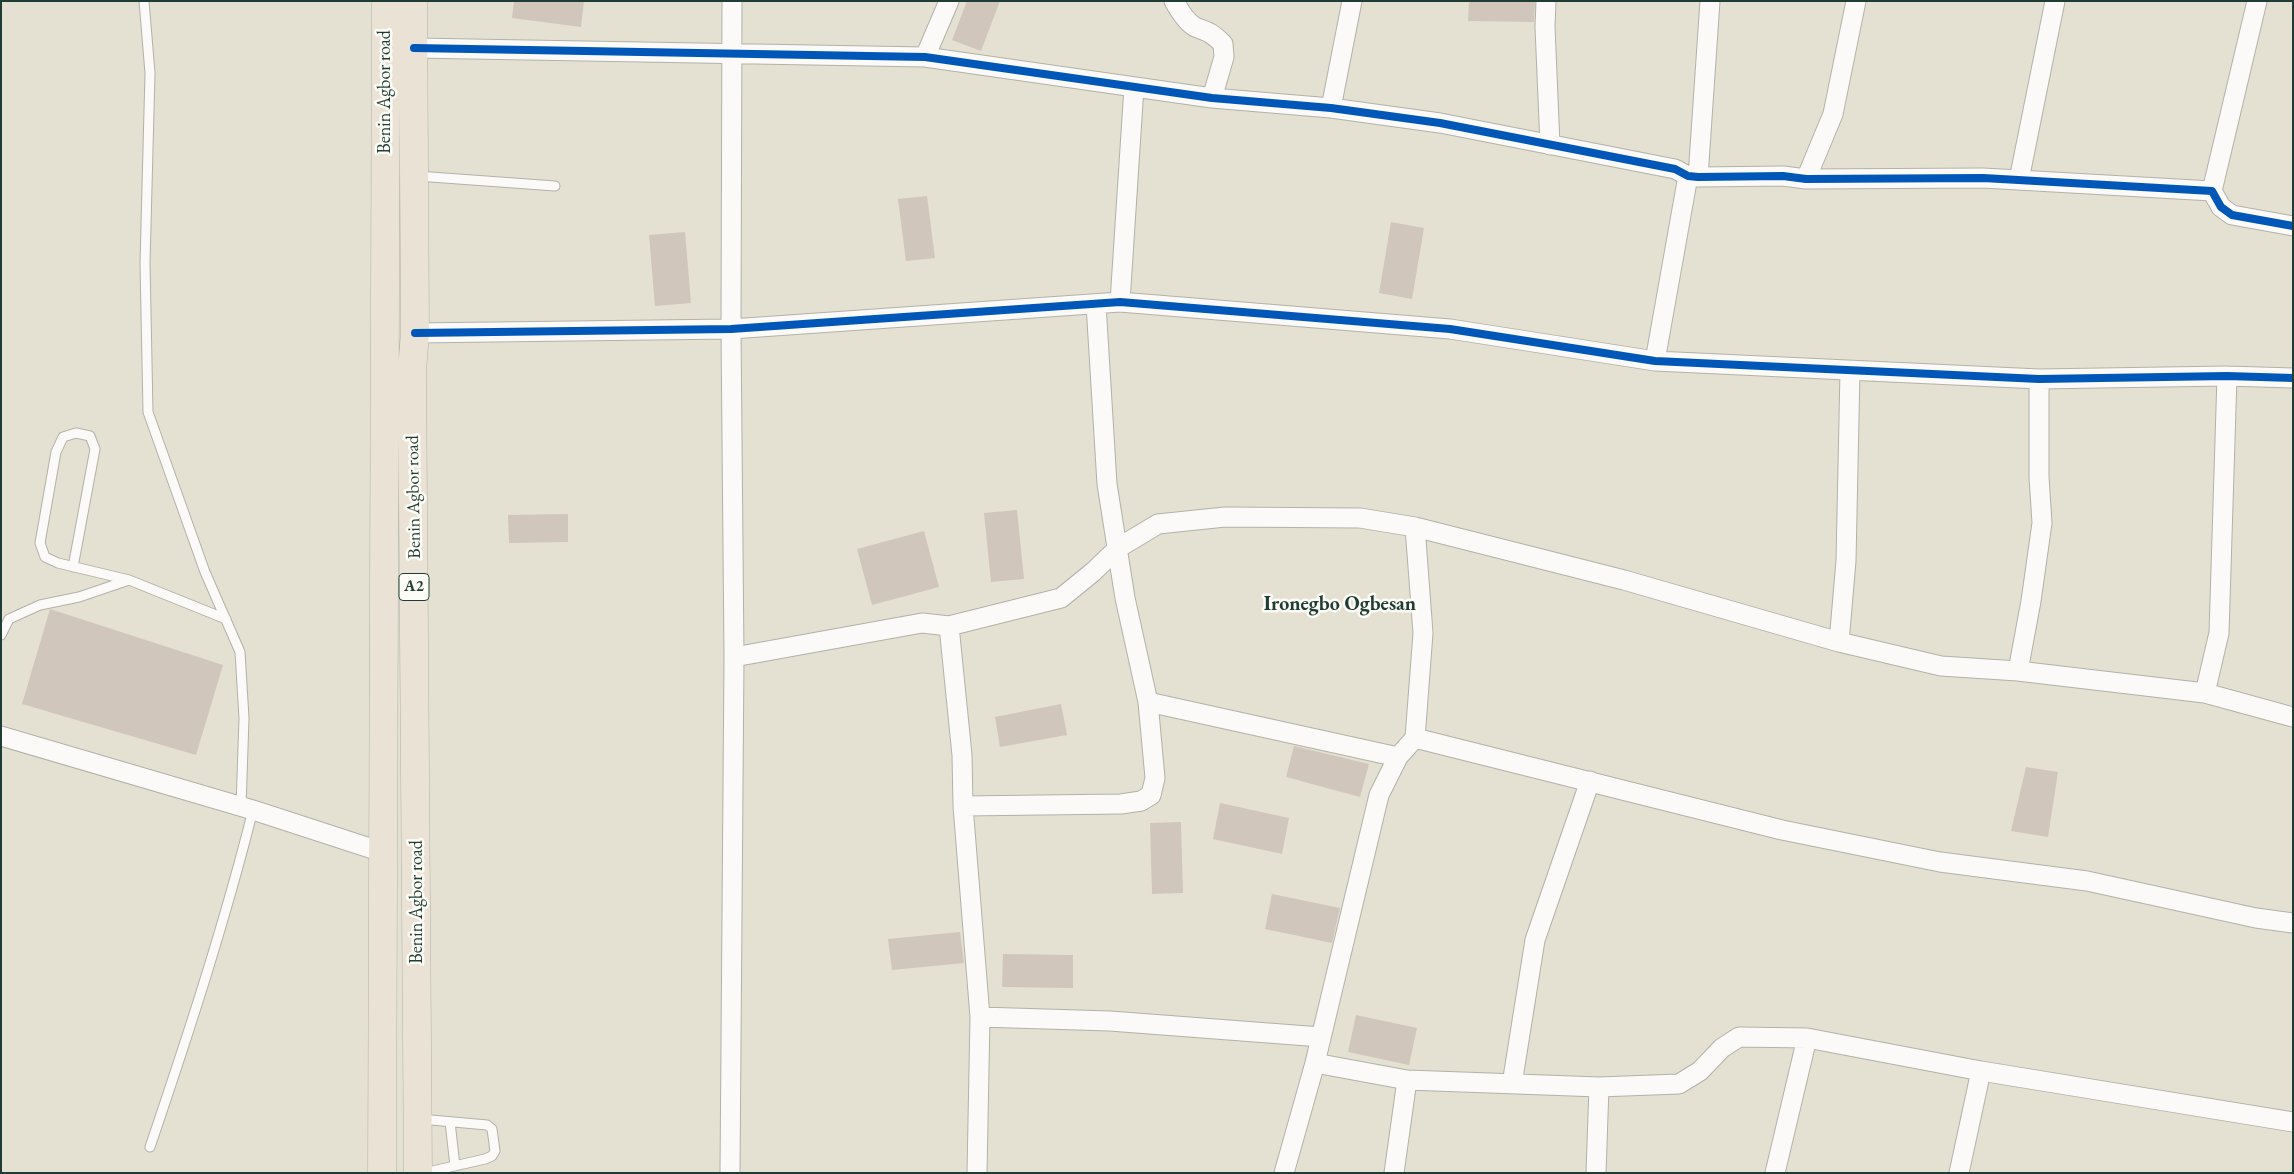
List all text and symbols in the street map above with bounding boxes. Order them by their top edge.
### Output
street label: Benin Agbor road [374,30,396,154]
street label: Benin Agbor road [402,435,426,559]
road number: A2 [399,574,429,600]
district label: Ironegbo Ogbesan [1264,593,1416,617]
street label: Benin Agbor road [406,840,428,964]

